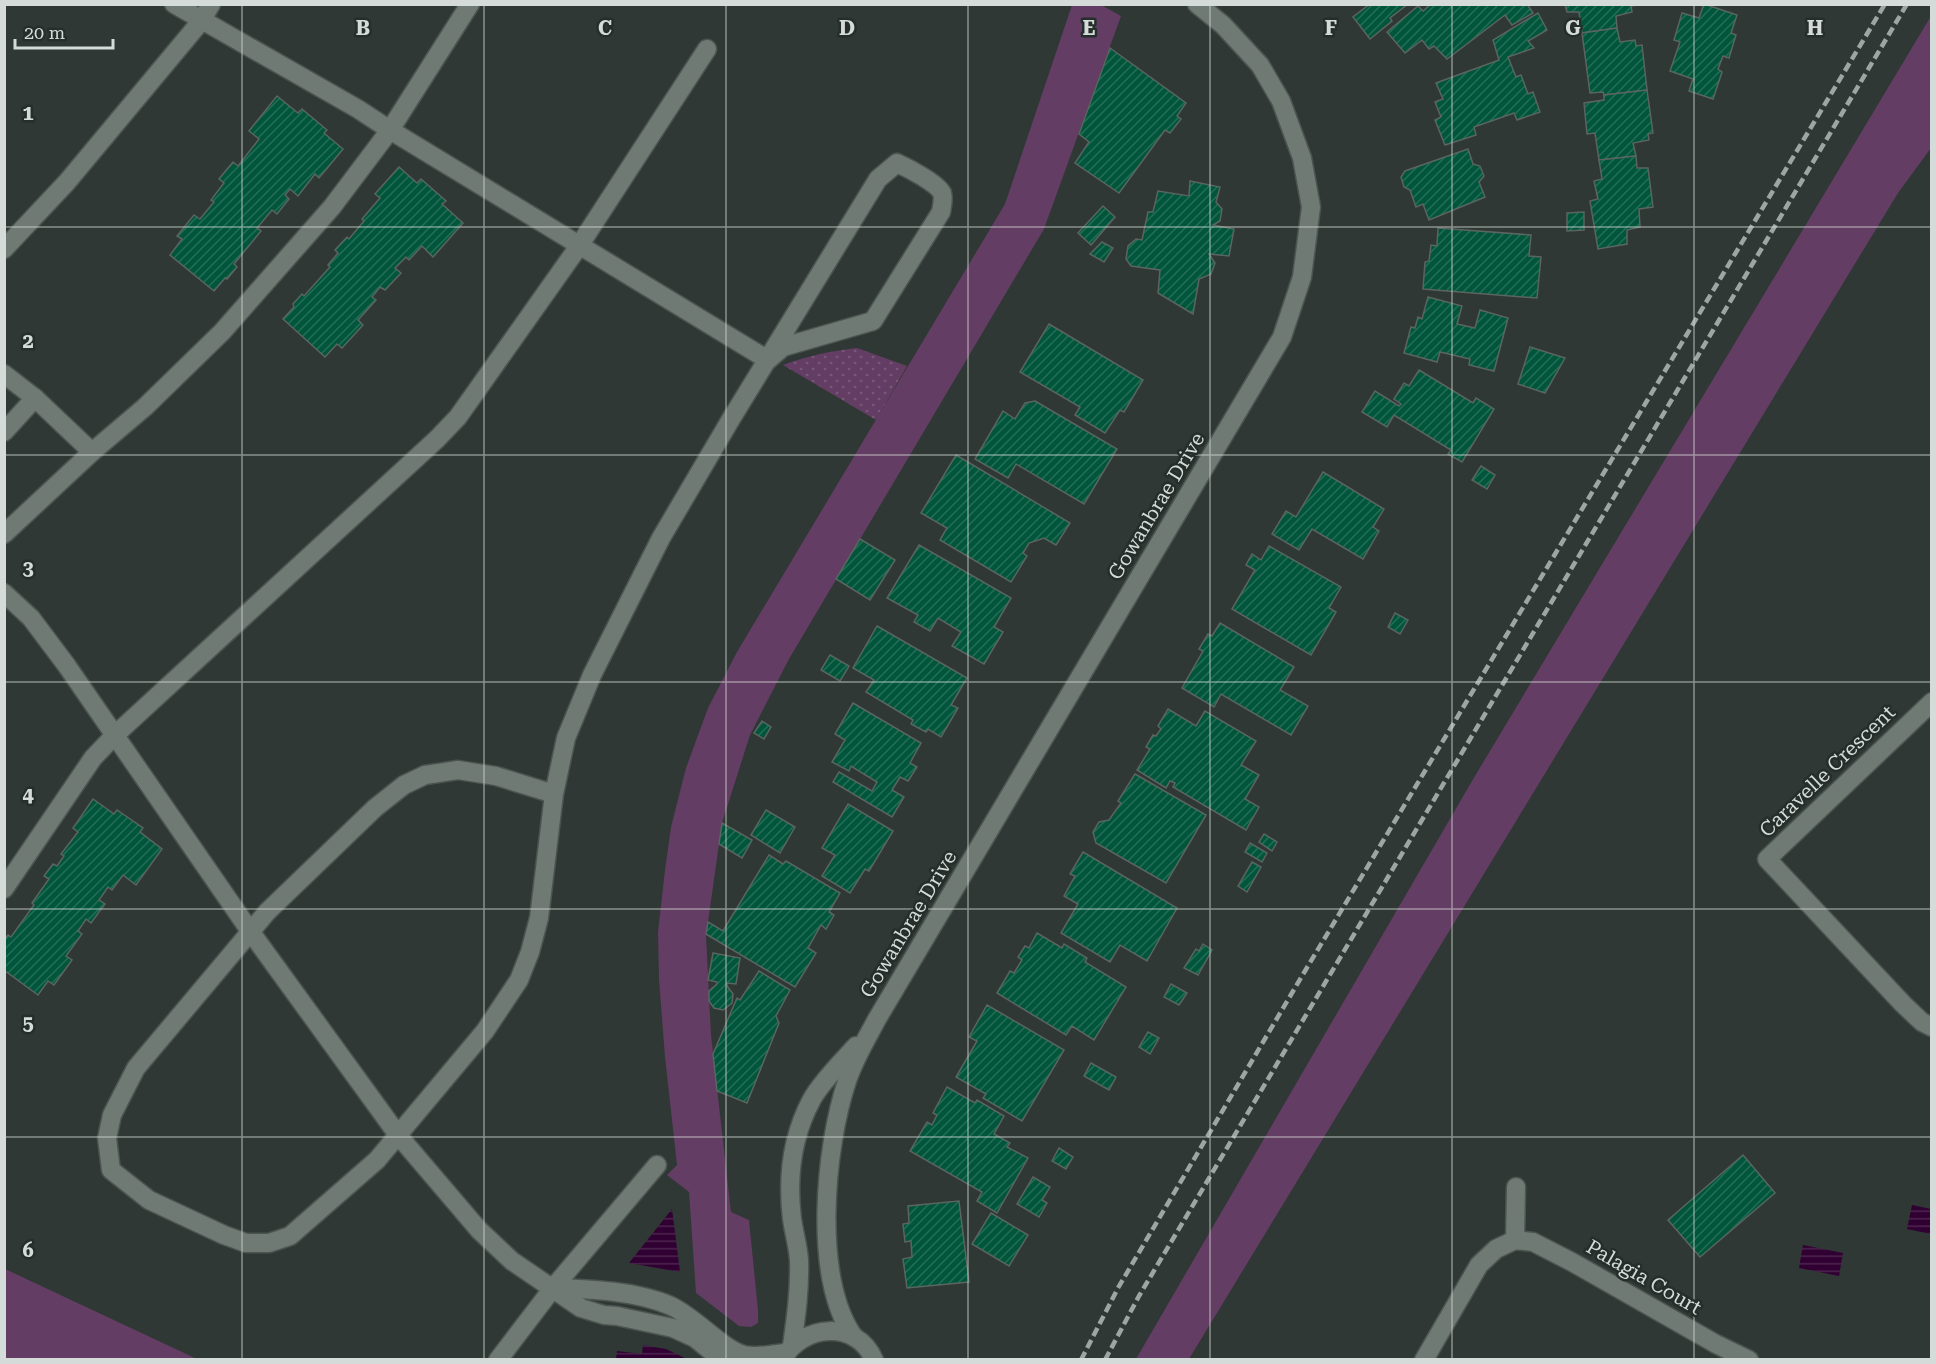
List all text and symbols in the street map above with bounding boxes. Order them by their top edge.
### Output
scale bar [15,12,112,50]
text: B [356,16,370,40]
text: C [598,16,612,40]
text: D [839,16,855,40]
text: E [1083,16,1096,40]
text: F [1325,16,1337,40]
text: G [1565,16,1581,40]
text: H [1807,16,1823,40]
text: 20 m [24,22,65,43]
text: 1 [22,101,34,125]
text: 2 [22,329,34,353]
street label: Gowanbrae Drive [1103,428,1209,584]
text: 3 [22,556,34,580]
street label: Caravelle Crescent [1754,700,1900,842]
text: 4 [22,783,34,807]
street label: Gowanbrae Drive [855,846,961,1002]
text: 5 [22,1011,34,1035]
street label: Palagia Court [1582,1234,1706,1320]
text: 6 [22,1238,34,1262]

